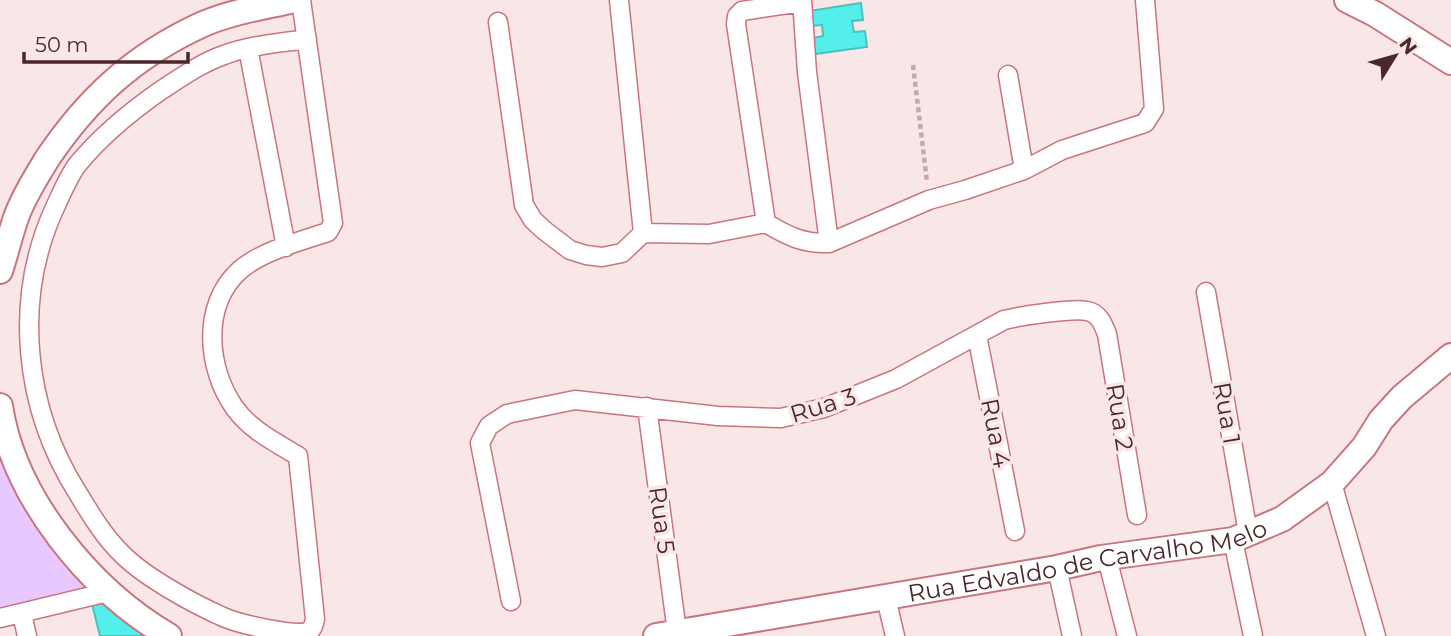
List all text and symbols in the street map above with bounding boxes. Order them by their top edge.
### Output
scale bar [24,21,189,65]
north arrow [1360,21,1430,91]
text: 50 m [35,32,89,57]
text: N [1394,33,1422,59]
street label: Rua 1 [1207,380,1247,446]
street label: Rua 3 [787,381,859,429]
street label: Rua 2 [1100,381,1140,453]
street label: Rua 4 [975,396,1017,470]
street label: Rua 5 [643,485,681,555]
street label: Rua Edvaldo de Carvalho Melo [906,513,1271,608]

